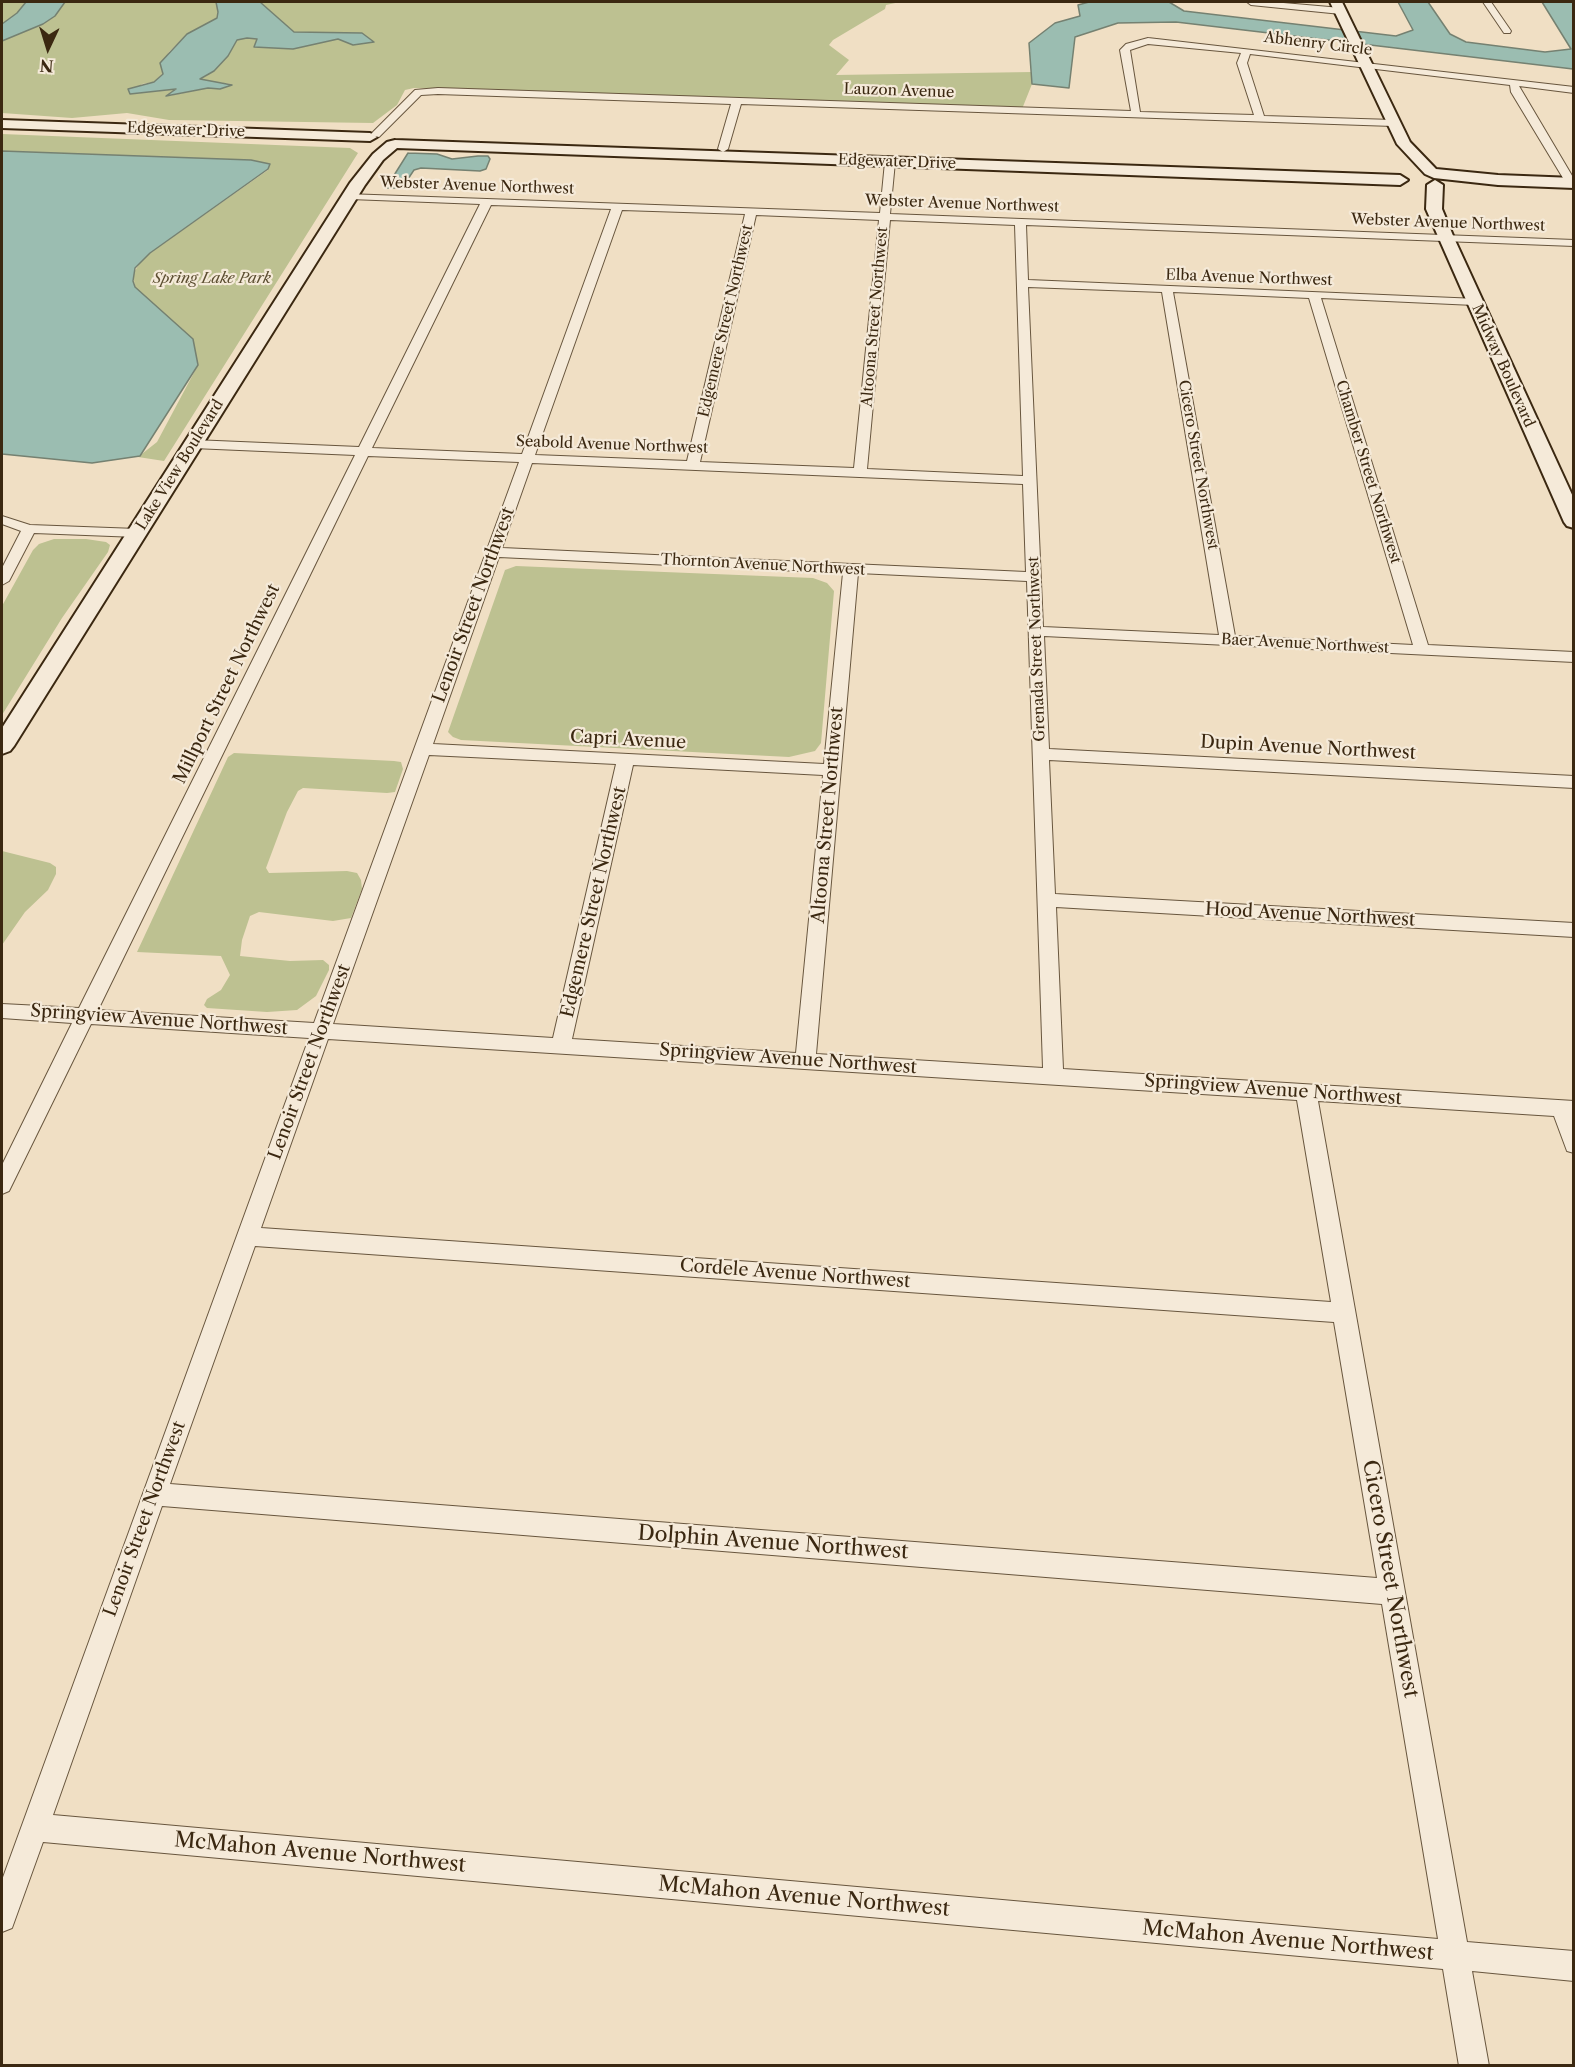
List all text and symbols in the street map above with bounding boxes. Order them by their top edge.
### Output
north arrow [18,18,78,78]
street label: Abhenry Circle [1263,28,1373,60]
text: N [39,55,54,76]
street label: Lauzon Avenue [843,80,955,102]
street label: Edgewater Drive [127,119,245,141]
street label: Edgewater Drive [838,151,956,173]
street label: Webster Avenue Northwest [380,174,574,198]
street label: Webster Avenue Northwest [865,192,1059,216]
street label: Webster Avenue Northwest [1351,211,1545,235]
street label: Edgemere Street Northwest [695,223,757,419]
street label: Altoona Street Northwest [858,226,892,408]
street label: Elba Avenue Northwest [1165,266,1333,290]
park label: Spring Lake Park [153,270,271,288]
street label: Midway Boulevard [1468,302,1538,430]
street label: Chamber Street Northwest [1331,378,1405,566]
street label: Cicero Street Northwest [1174,379,1222,551]
street label: Lake View Boulevard [132,396,228,534]
street label: Seabold Avenue Northwest [516,433,708,457]
street label: Lenoir Street Northwest [429,504,519,706]
street label: Thornton Avenue Northwest [660,551,866,579]
street label: Grenada Street Northwest [1025,556,1049,742]
street label: Millport Street Northwest [169,580,285,788]
street label: Baer Avenue Northwest [1220,631,1390,657]
street label: Altoona Street Northwest [808,706,848,924]
street label: Capri Avenue [569,726,687,754]
street label: Dupin Avenue Northwest [1200,732,1416,764]
street label: Edgemere Street Northwest [557,784,631,1020]
street label: Hood Avenue Northwest [1204,899,1416,931]
street label: Lenoir Street Northwest [265,961,355,1163]
street label: Springview Avenue Northwest [30,1000,288,1040]
street label: Springview Avenue Northwest [659,1039,917,1079]
street label: Springview Avenue Northwest [1144,1070,1402,1110]
street label: Cordele Avenue Northwest [679,1255,911,1293]
street label: Lenoir Street Northwest [100,1418,190,1620]
street label: Cicero Street Northwest [1357,1458,1423,1700]
street label: Dolphin Avenue Northwest [637,1521,909,1565]
street label: McMahon Avenue Northwest [173,1828,467,1878]
street label: McMahon Avenue Northwest [657,1872,951,1922]
street label: McMahon Avenue Northwest [1141,1916,1435,1966]

